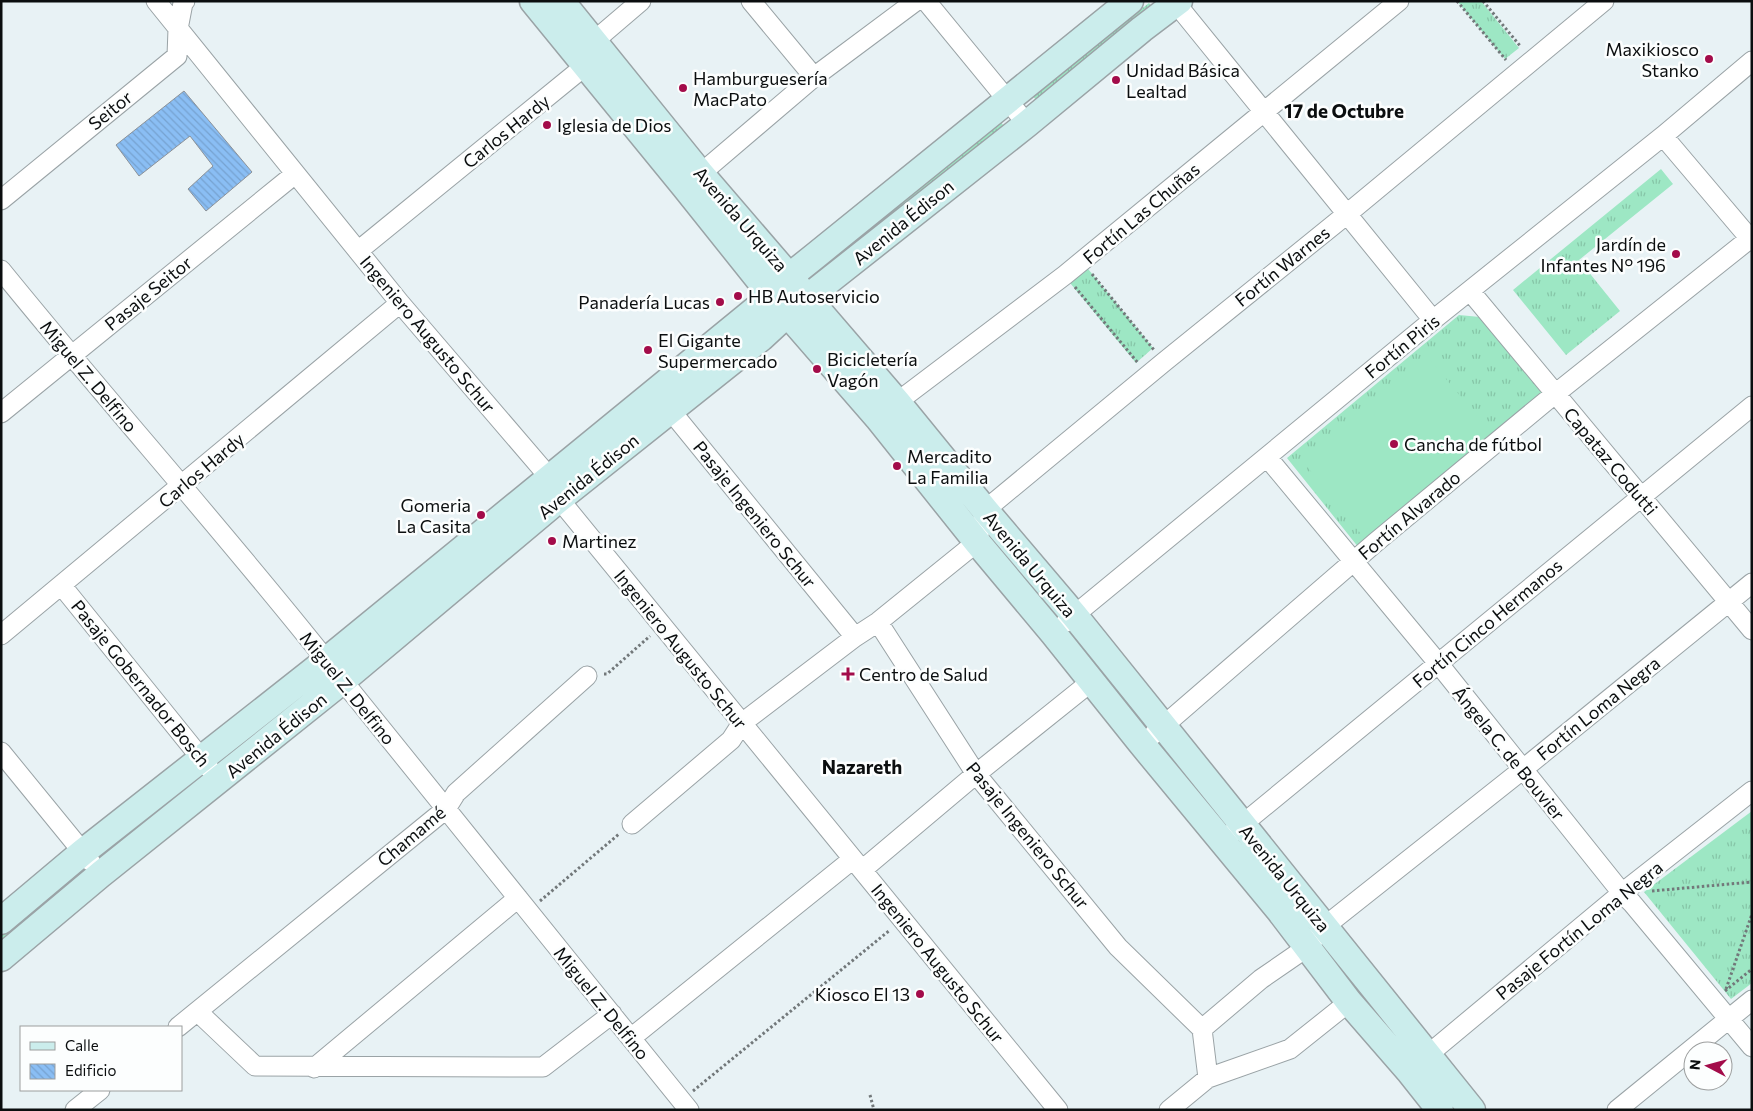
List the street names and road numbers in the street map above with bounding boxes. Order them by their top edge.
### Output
street label: Seitor [84,86,136,134]
street label: Carlos Hardy [458,89,554,173]
street label: Fortín Las Chuñas [1078,158,1204,268]
street label: Avenida Urquiza [689,162,793,276]
street label: Avenida Édison [848,175,958,269]
street label: Fortín Warnes [1230,221,1334,311]
street label: Pasaje Seitor [100,251,196,335]
street label: Ingeniero Augusto Schur [356,251,500,417]
street label: Fortín Piris [1360,309,1444,383]
street label: Miguel Z. Delfino [36,316,142,436]
street label: Capataz Codutti [1560,403,1662,519]
street label: Carlos Hardy [154,428,248,512]
street label: Avenida Édison [533,429,643,523]
street label: Pasaje Ingeniero Schur [689,436,821,592]
street label: Fortín Alvarado [1353,466,1465,564]
street label: Avenida Urquiza [979,506,1081,622]
street label: Fortín Cinco Hermanos [1408,554,1566,692]
street label: Ingeniero Augusto Schur [610,565,752,733]
street label: Pasaje Gobernador Bosch [67,595,215,771]
street label: Miguel Z. Delfino [296,627,400,749]
street label: Fortín Loma Negra [1532,651,1664,765]
street label: Ángela C. de Bouvier [1448,682,1570,824]
street label: Avenida Édison [221,688,331,782]
street label: Pasaje Ingeniero Schur [962,757,1094,913]
street label: Chamamé [372,801,450,871]
street label: Avenida Urquiza [1235,820,1335,936]
street label: Pasaje Fortín Loma Negra [1491,856,1667,1004]
street label: Ingeniero Augusto Schur [867,879,1009,1047]
street label: Miguel Z. Delfino [550,942,654,1064]

